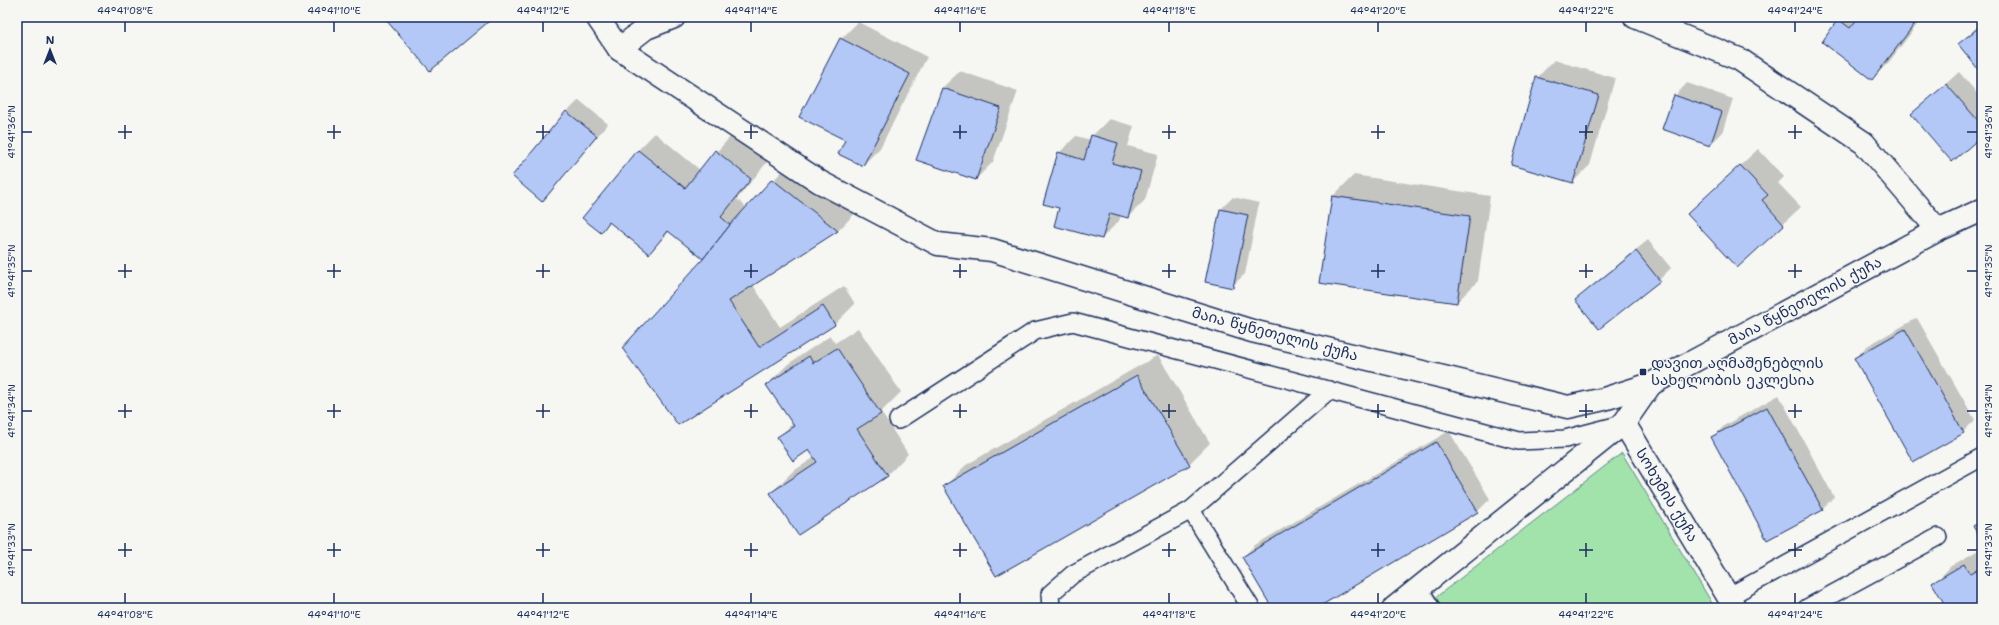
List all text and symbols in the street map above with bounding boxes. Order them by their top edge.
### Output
text: 44°41'08"E [97,4,153,17]
text: 44°41'10"E [307,4,361,17]
text: 44°41'12"E [517,4,569,17]
text: 44°41'14"E [724,4,778,17]
text: 44°41'16"E [934,4,986,17]
text: 44°41'18"E [1142,4,1196,17]
text: 44°41'20"E [1350,4,1406,17]
text: 44°41'22"E [1558,4,1614,17]
text: 44°41'24"E [1767,4,1823,17]
north arrow [30,30,70,70]
text: N [46,33,55,48]
text: 41°41'36"N [5,105,18,159]
text: 41°41'36"N [1982,105,1995,159]
text: 41°41'35"N [5,244,18,298]
text: 41°41'35"N [1982,244,1995,298]
street label: მაია წყნეთელის ქუჩა [1725,252,1885,350]
street label: მაია წყნეთელის ქუჩა [1190,302,1360,366]
place label: დავით აღმაშენებლის სახელობის ეკლესია [1651,353,1824,390]
marker: დავით აღმაშენებლის სახელობის ეკლესია [1638,367,1648,377]
text: 41°41'34"N [5,384,18,438]
text: 41°41'34"N [1982,384,1995,438]
street label: სოხუმის ქუჩა [1631,444,1703,546]
text: 41°41'33"N [5,523,18,577]
text: 41°41'33"N [1982,523,1995,577]
text: 44°41'08"E [97,608,153,621]
text: 44°41'10"E [307,608,361,621]
text: 44°41'12"E [517,608,569,621]
text: 44°41'14"E [724,608,778,621]
text: 44°41'16"E [934,608,986,621]
text: 44°41'18"E [1142,608,1196,621]
text: 44°41'20"E [1350,608,1406,621]
text: 44°41'22"E [1558,608,1614,621]
text: 44°41'24"E [1767,608,1823,621]

